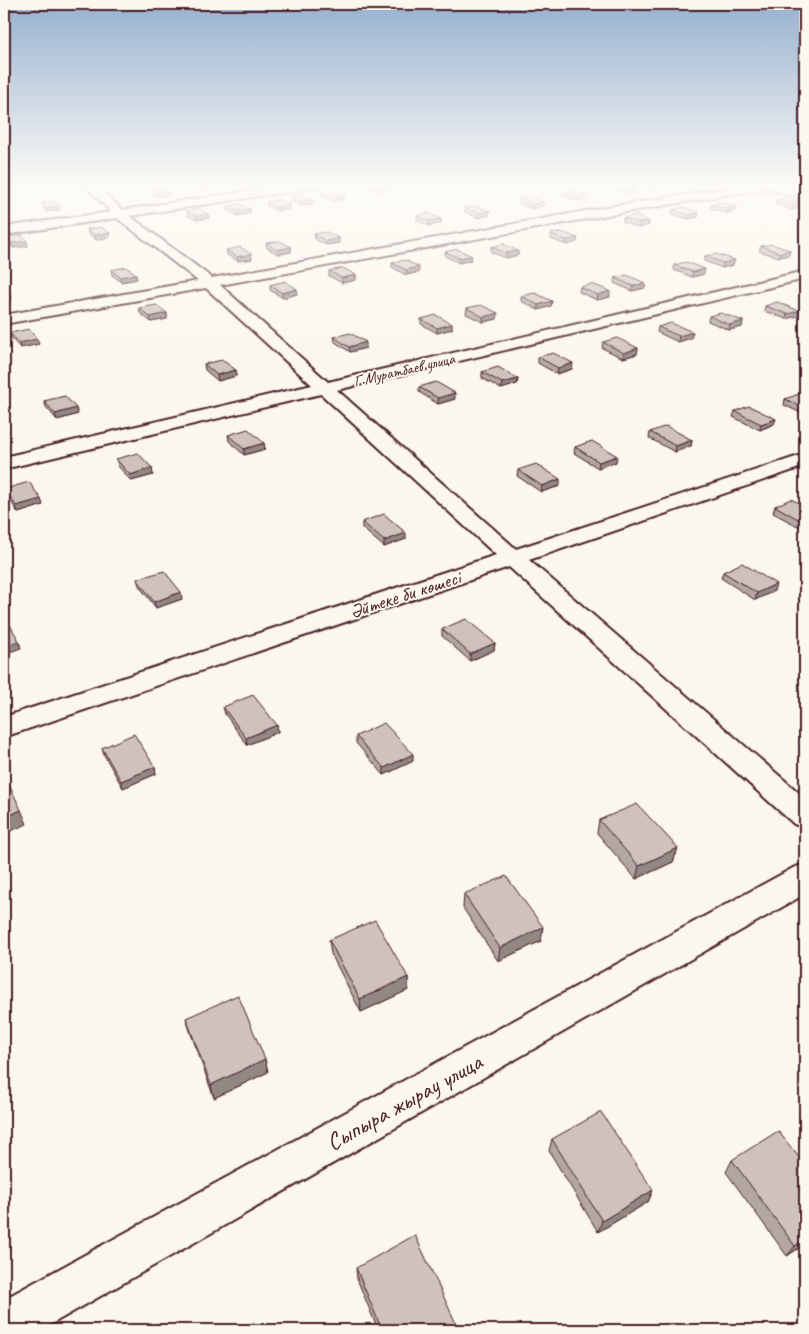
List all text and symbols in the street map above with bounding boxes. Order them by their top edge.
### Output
street label: Г.Муратбаев улица [352,348,458,391]
street label: Әйтеке би көшесі [347,564,466,624]
street label: Сыпыра жырау улица [321,1046,488,1157]

